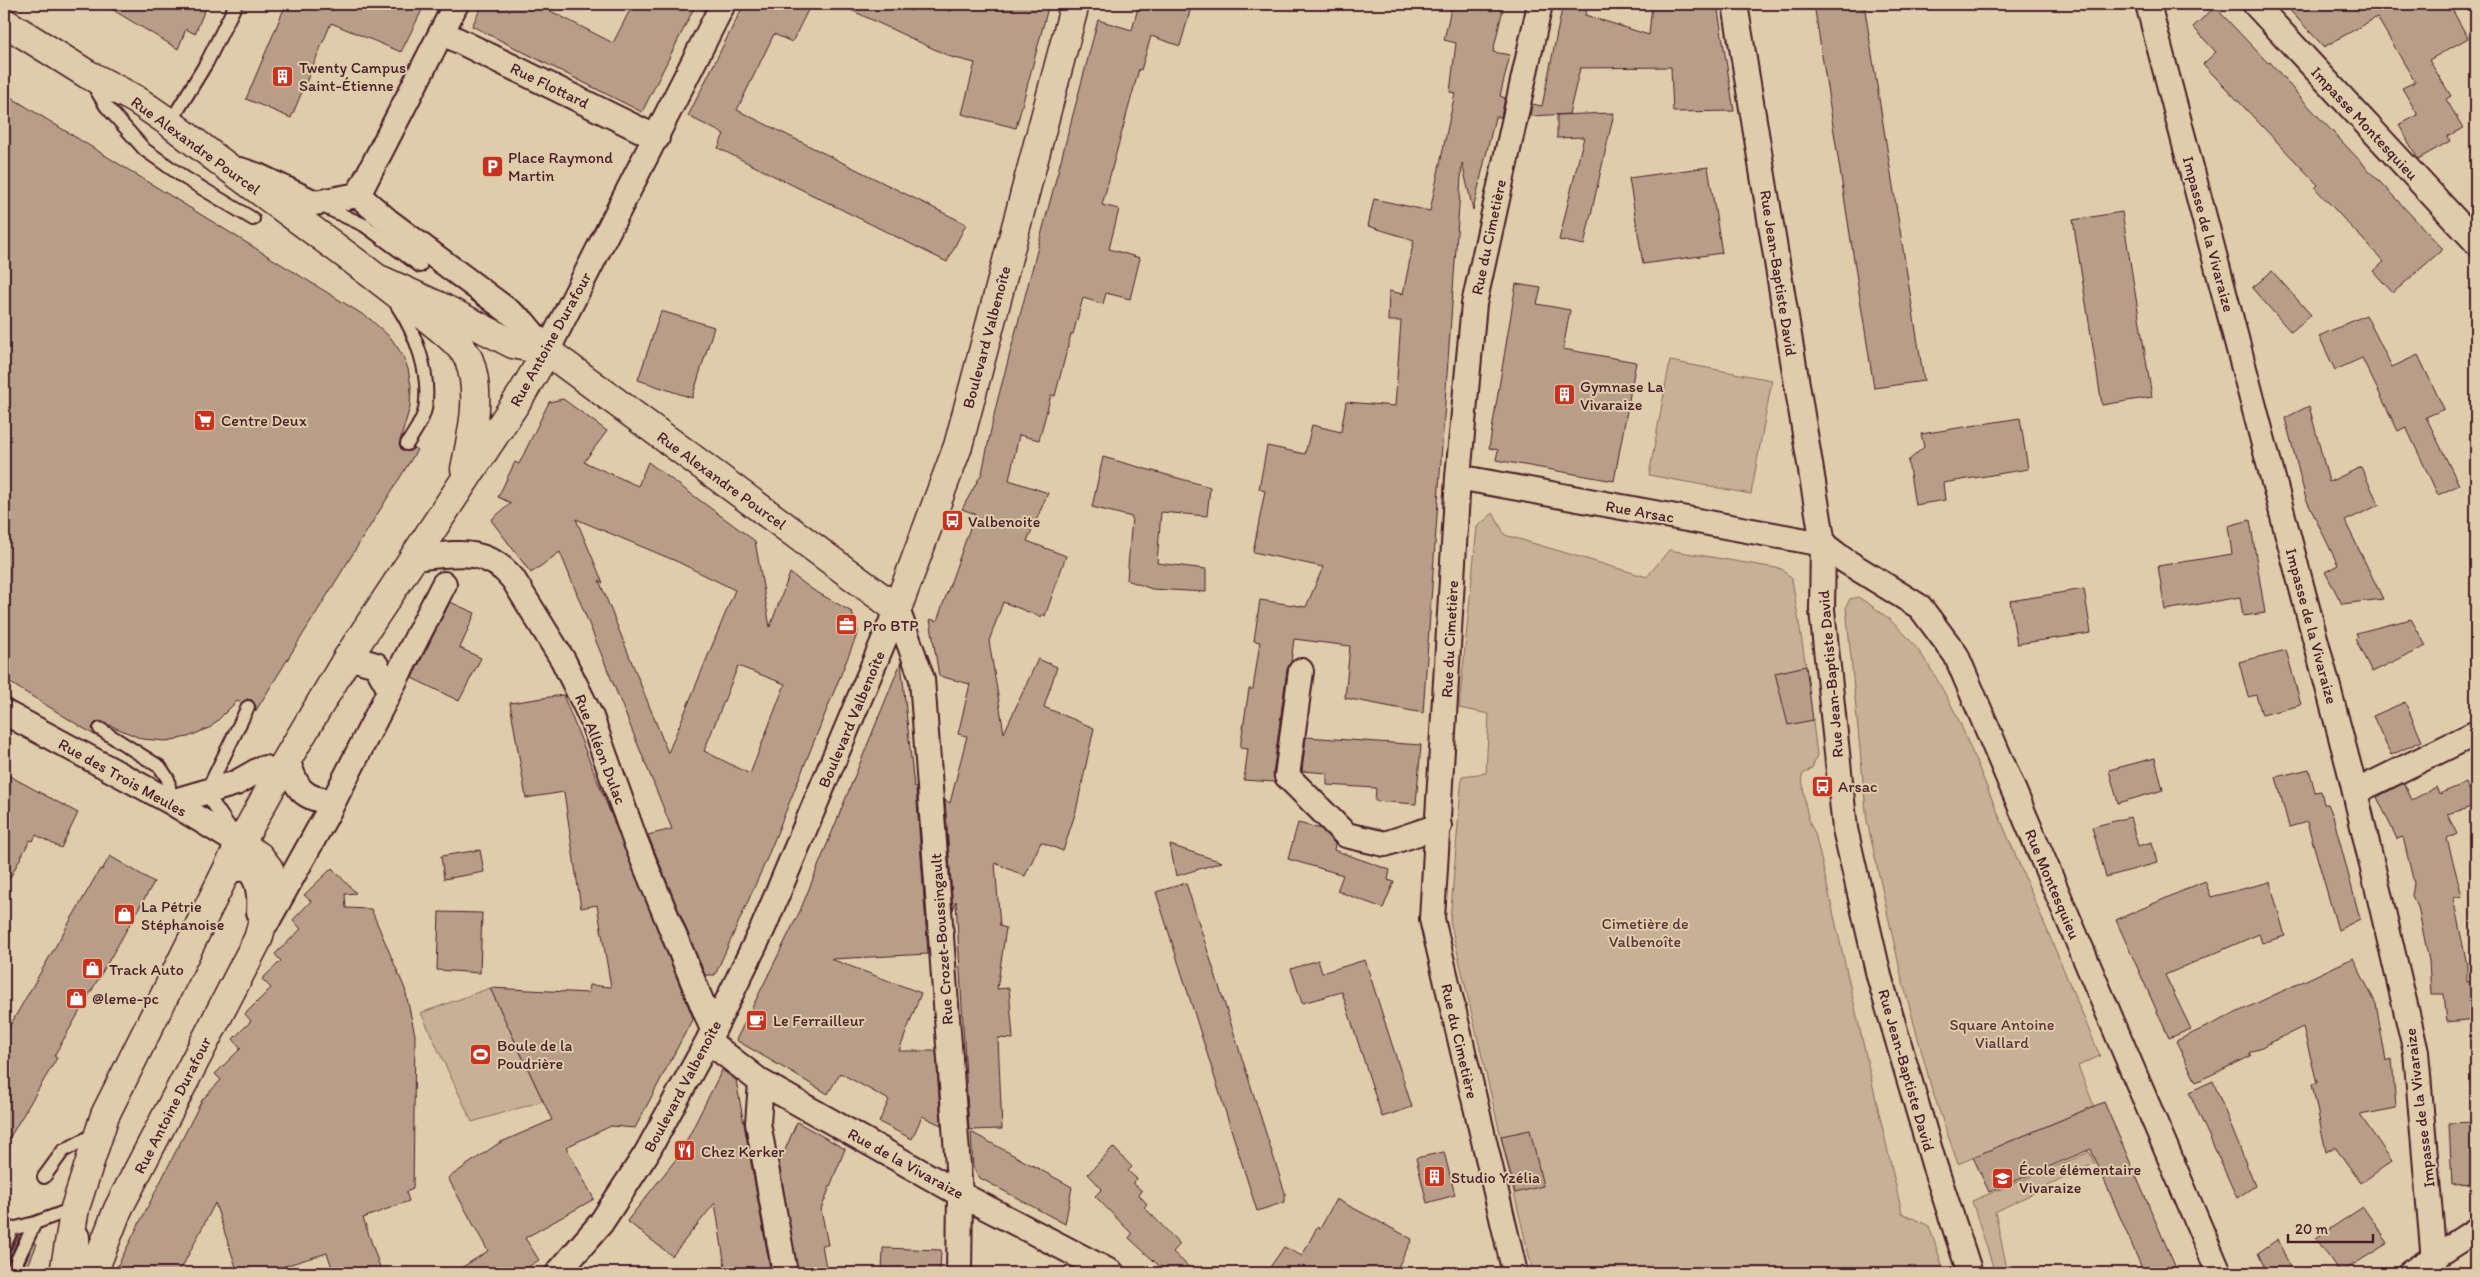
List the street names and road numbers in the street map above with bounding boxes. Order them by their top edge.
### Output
street label: Rue Flottard [507,58,592,113]
street label: Impasse Montesquieu [2307,63,2422,184]
street label: Rue Alexandre Pourcel [127,92,264,199]
street label: Impasse de la Vivaraize [2179,154,2239,314]
street label: Rue du Cimetière [1467,178,1510,297]
street label: Rue Jean-Baptiste David [1756,189,1801,358]
street label: Boulevard Valbenoîte [958,264,1015,410]
street label: Rue Antoine Durafour [506,268,596,410]
street label: Rue Alexandre Pourcel [653,427,790,534]
street label: Rue Arsac [1604,496,1676,527]
street label: Impasse de la Vivaraize [2282,546,2342,706]
street label: Rue du Cimetière [1437,580,1462,698]
street label: Rue Jean-Baptiste David [1814,589,1847,758]
street label: Boulevard Valbenoîte [814,648,889,790]
street label: Rue Alléon Dulac [571,691,630,807]
street label: Rue des Trois Meules [55,734,190,821]
street label: Rue Montesquieu [2021,826,2084,942]
street label: Rue Crozet-Boussingault [926,852,957,1025]
street label: Rue du Cimetière [1437,982,1482,1101]
street label: Rue Jean-Baptiste David [1874,987,1939,1154]
street label: Boulevard Valbenoîte [640,1017,725,1155]
street label: Impasse de la Vivaraize [2400,1027,2439,1189]
street label: Rue Antoine Durafour [130,1033,215,1177]
street label: Rue de la Vivaraize [845,1124,967,1203]

